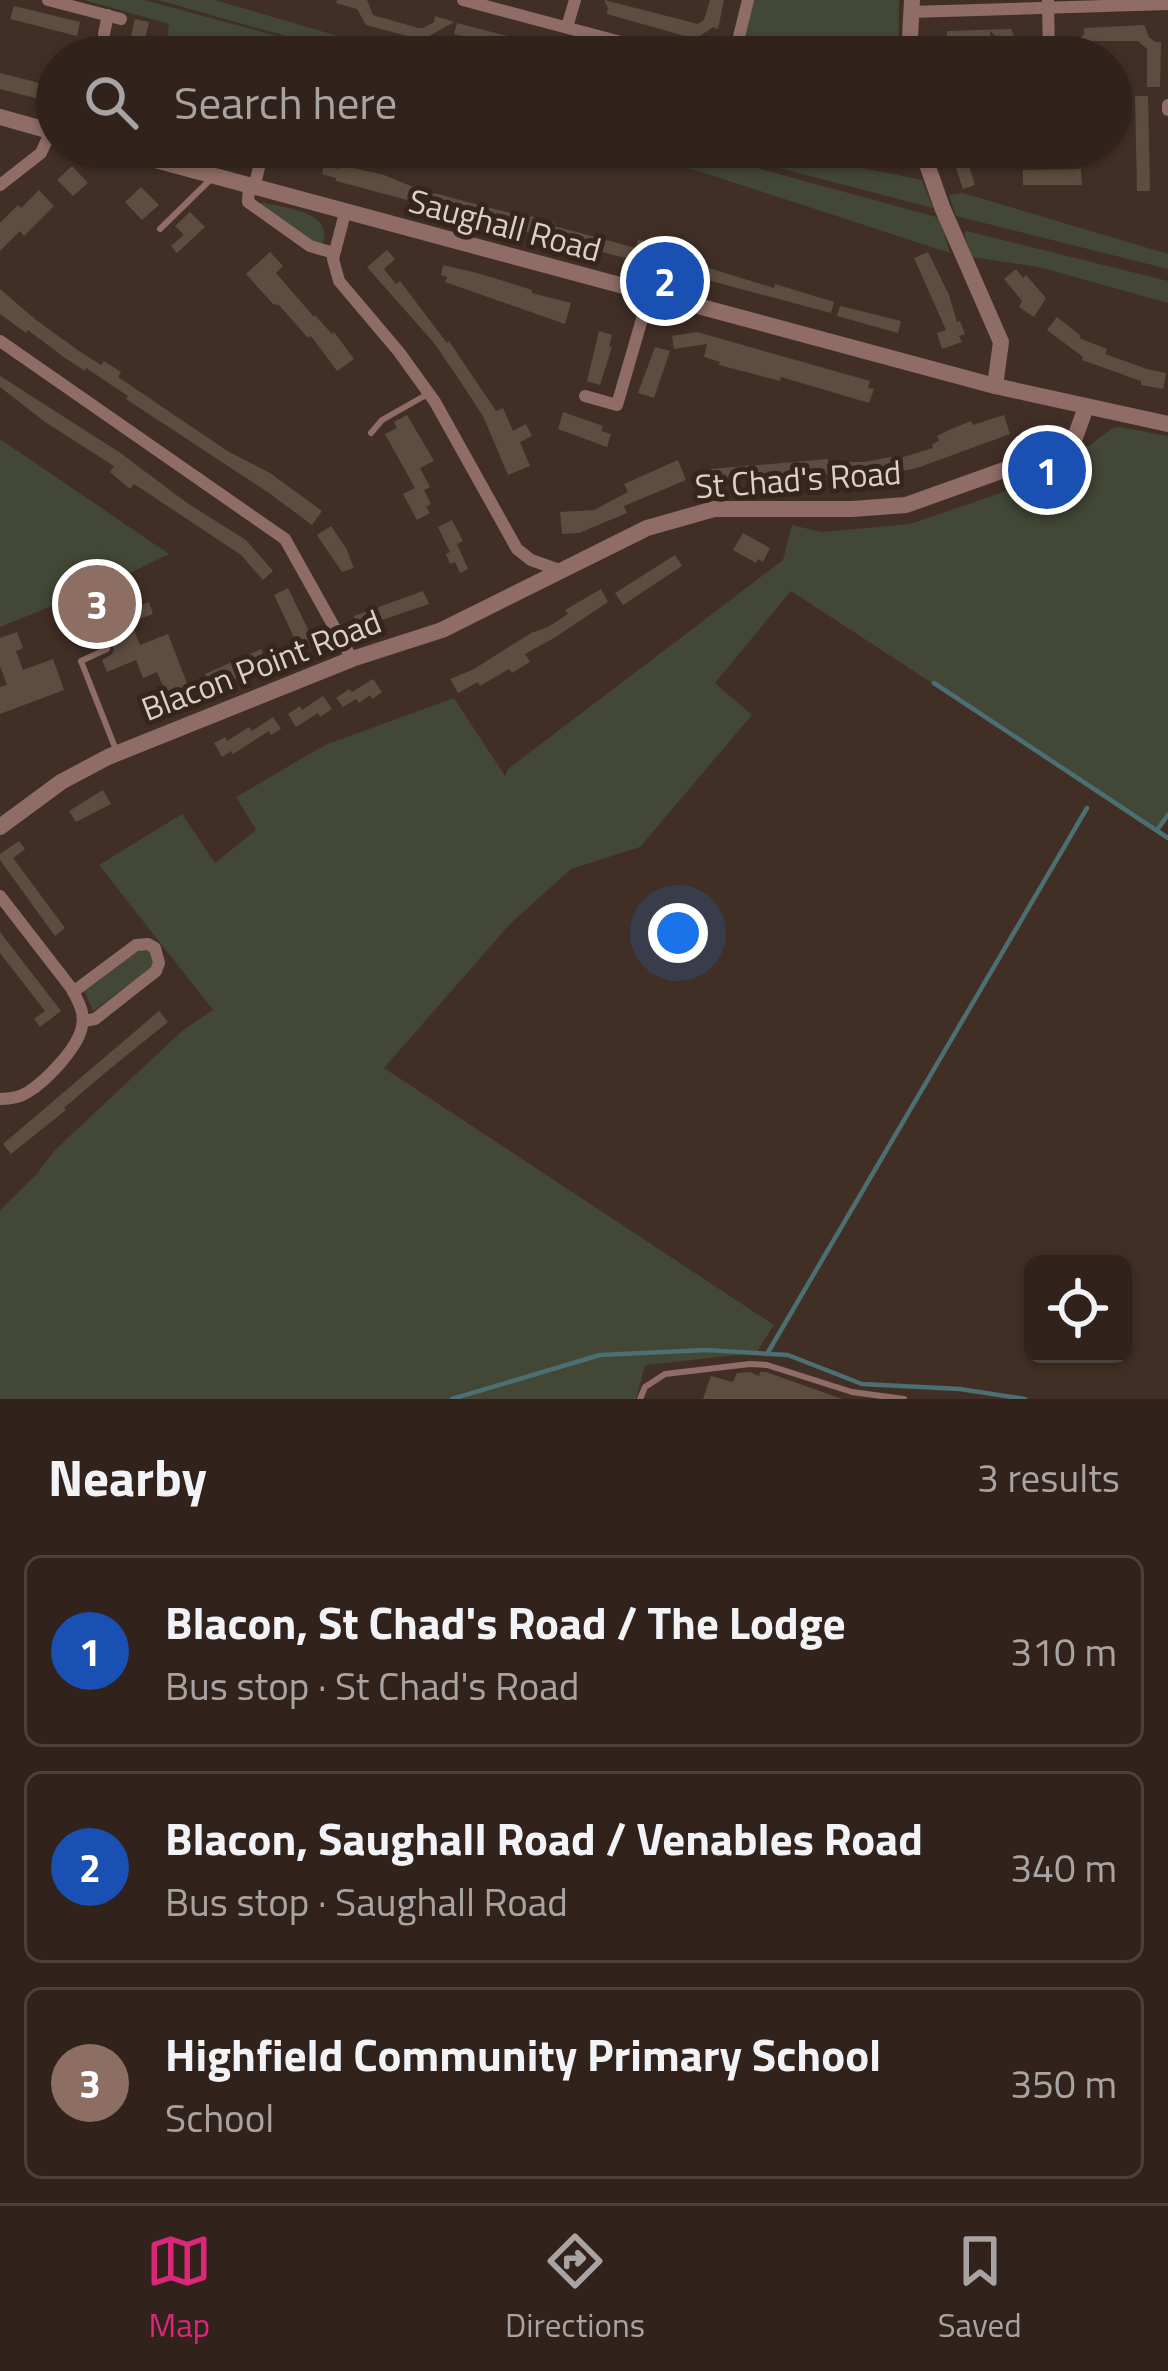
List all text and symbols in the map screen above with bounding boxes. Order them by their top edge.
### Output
search box [36,36,1132,168]
text: Search here [174,68,397,136]
icon: search [78,69,144,135]
street label: Saughall Road [403,175,607,275]
pin: 2 [626,236,704,326]
pin: 1 [1008,425,1086,515]
street label: St Chad's Road [693,447,903,511]
pin: 3 [58,559,136,649]
street label: Blacon Point Road [134,596,388,734]
your location [648,903,708,963]
map controls [1024,1255,1132,1363]
button: locate [1024,1255,1132,1363]
text: Nearby [48,1438,207,1516]
text: 3 results [977,1448,1120,1507]
text: Blacon, St Chad's Road / The Lodge [165,1588,846,1656]
text: 1 [79,1622,101,1681]
text: 310 m [1010,1622,1117,1681]
text: Bus stop · St Chad's Road [165,1656,580,1715]
text: Blacon, Saughall Road / Venables Road [165,1804,923,1872]
text: 2 [79,1838,101,1897]
text: 340 m [1010,1838,1117,1897]
text: Bus stop · Saughall Road [165,1872,568,1931]
text: Highfield Community Primary School [165,2020,881,2088]
text: 3 [79,2054,101,2113]
text: 350 m [1010,2054,1117,2113]
text: School [165,2088,274,2147]
tab: Map [146,2228,212,2350]
tab: Directions [505,2228,645,2350]
tab: Saved [938,2228,1022,2350]

